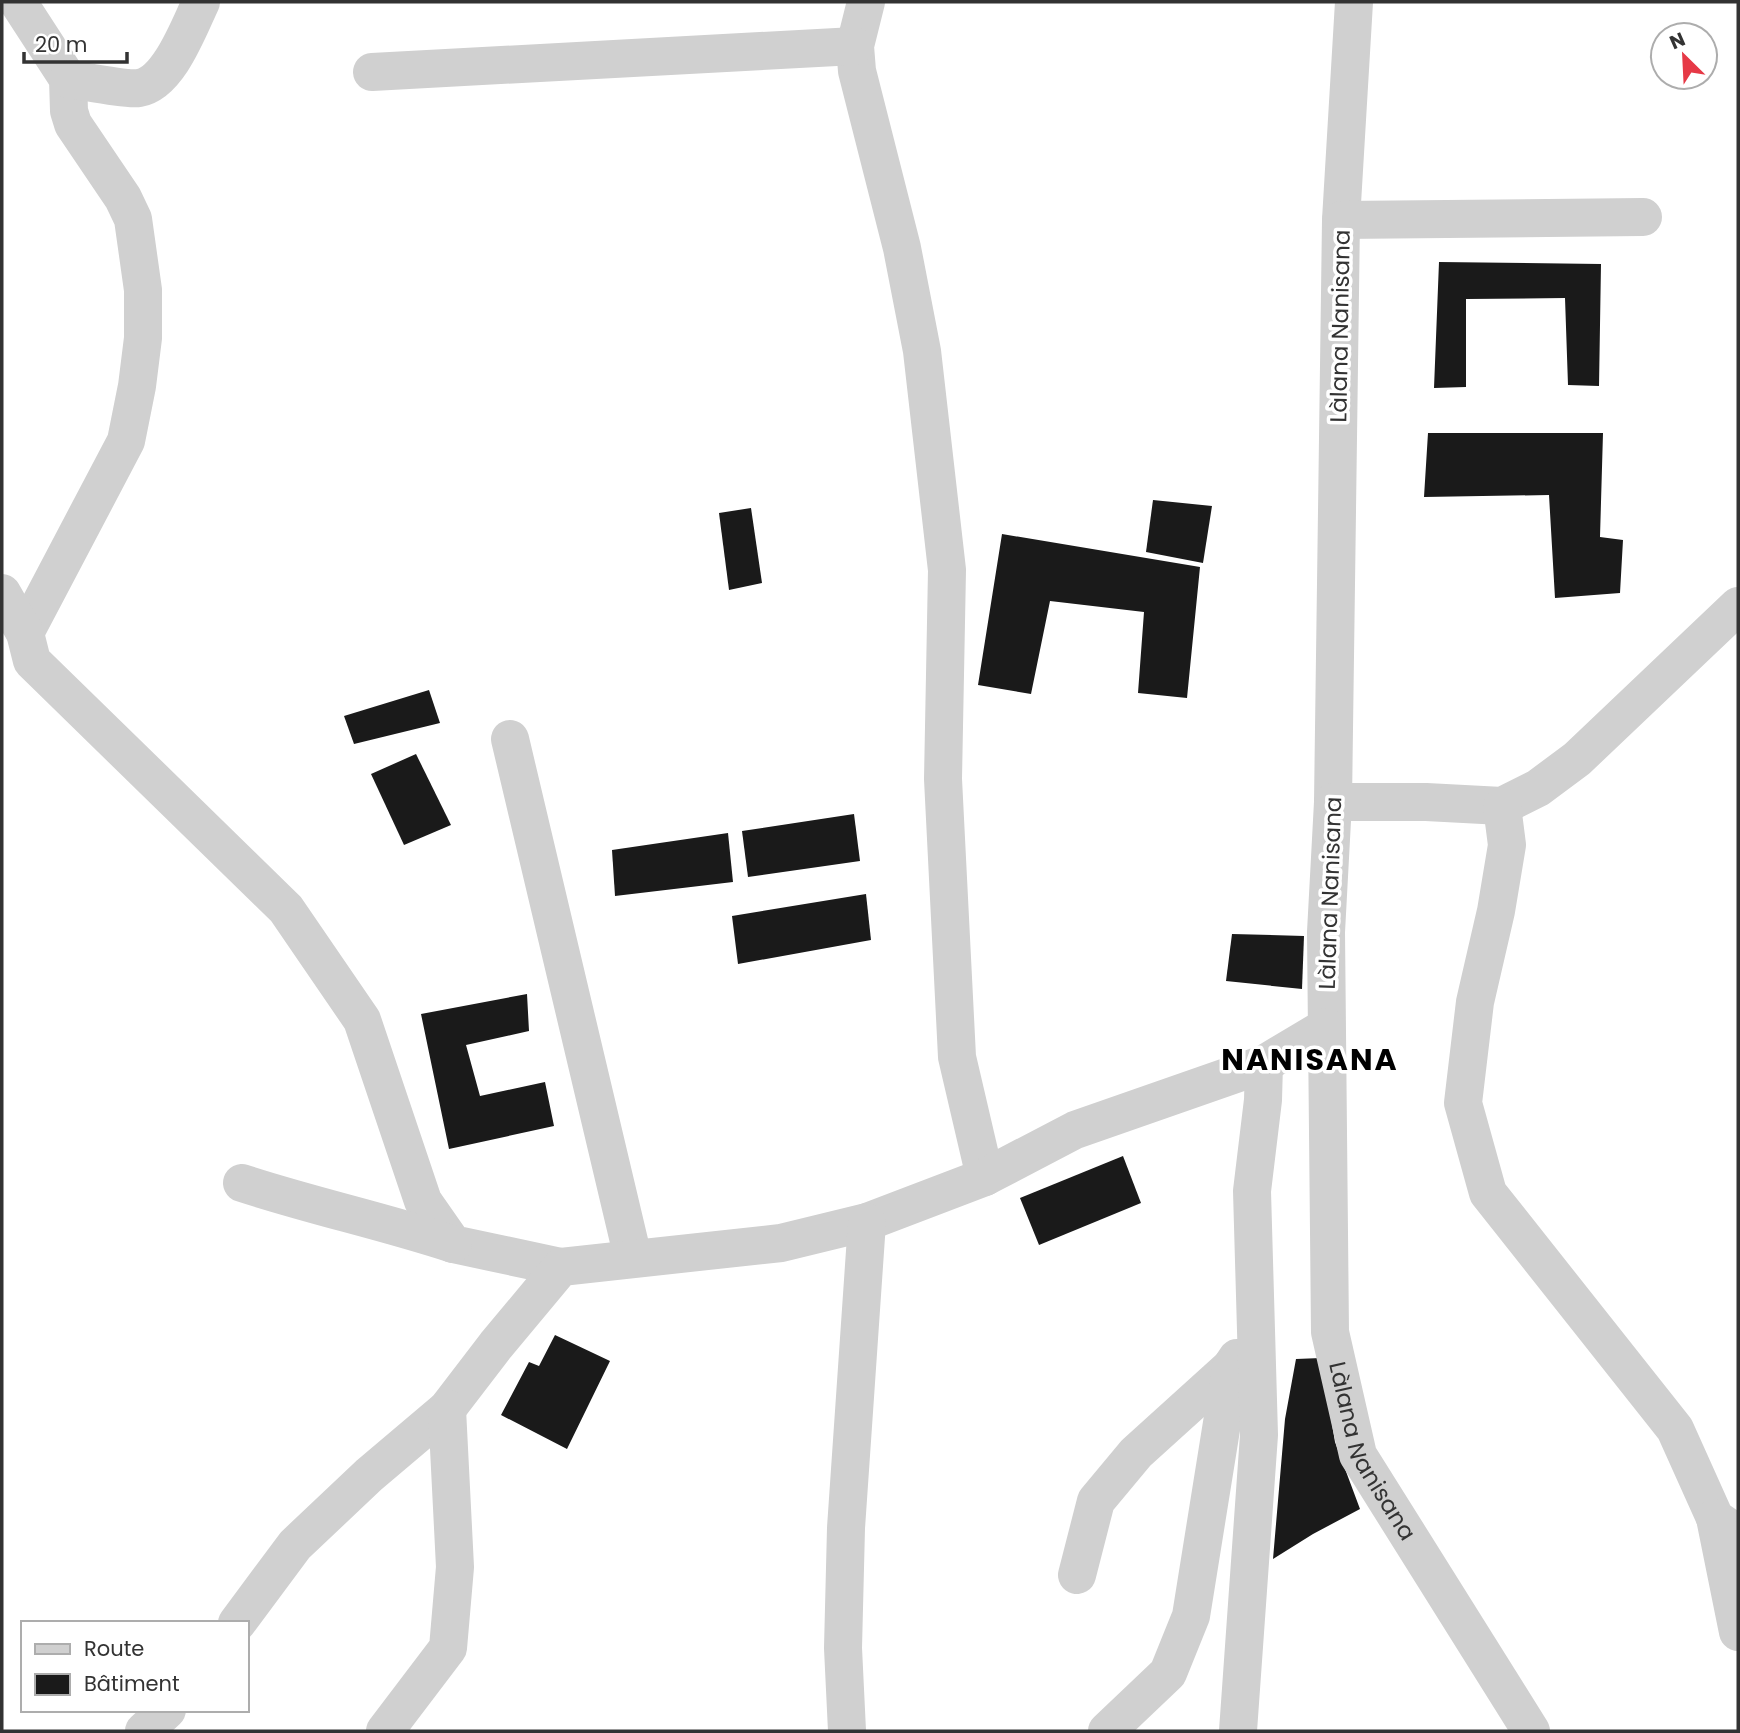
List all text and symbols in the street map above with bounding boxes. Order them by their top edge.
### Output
scale bar [24,21,128,65]
north arrow [1649,21,1719,91]
text: N [1665,26,1689,56]
text: 20 m [35,30,88,59]
street label: Làlana Nanisana [1322,229,1358,423]
street label: Làlana Nanisana [1311,796,1349,990]
district label: NANISANA [1221,1038,1399,1081]
street label: Làlana Nanisana [1321,1358,1424,1546]
legend [21,1621,248,1712]
text: Route [84,1634,144,1663]
text: Bâtiment [84,1669,180,1698]

